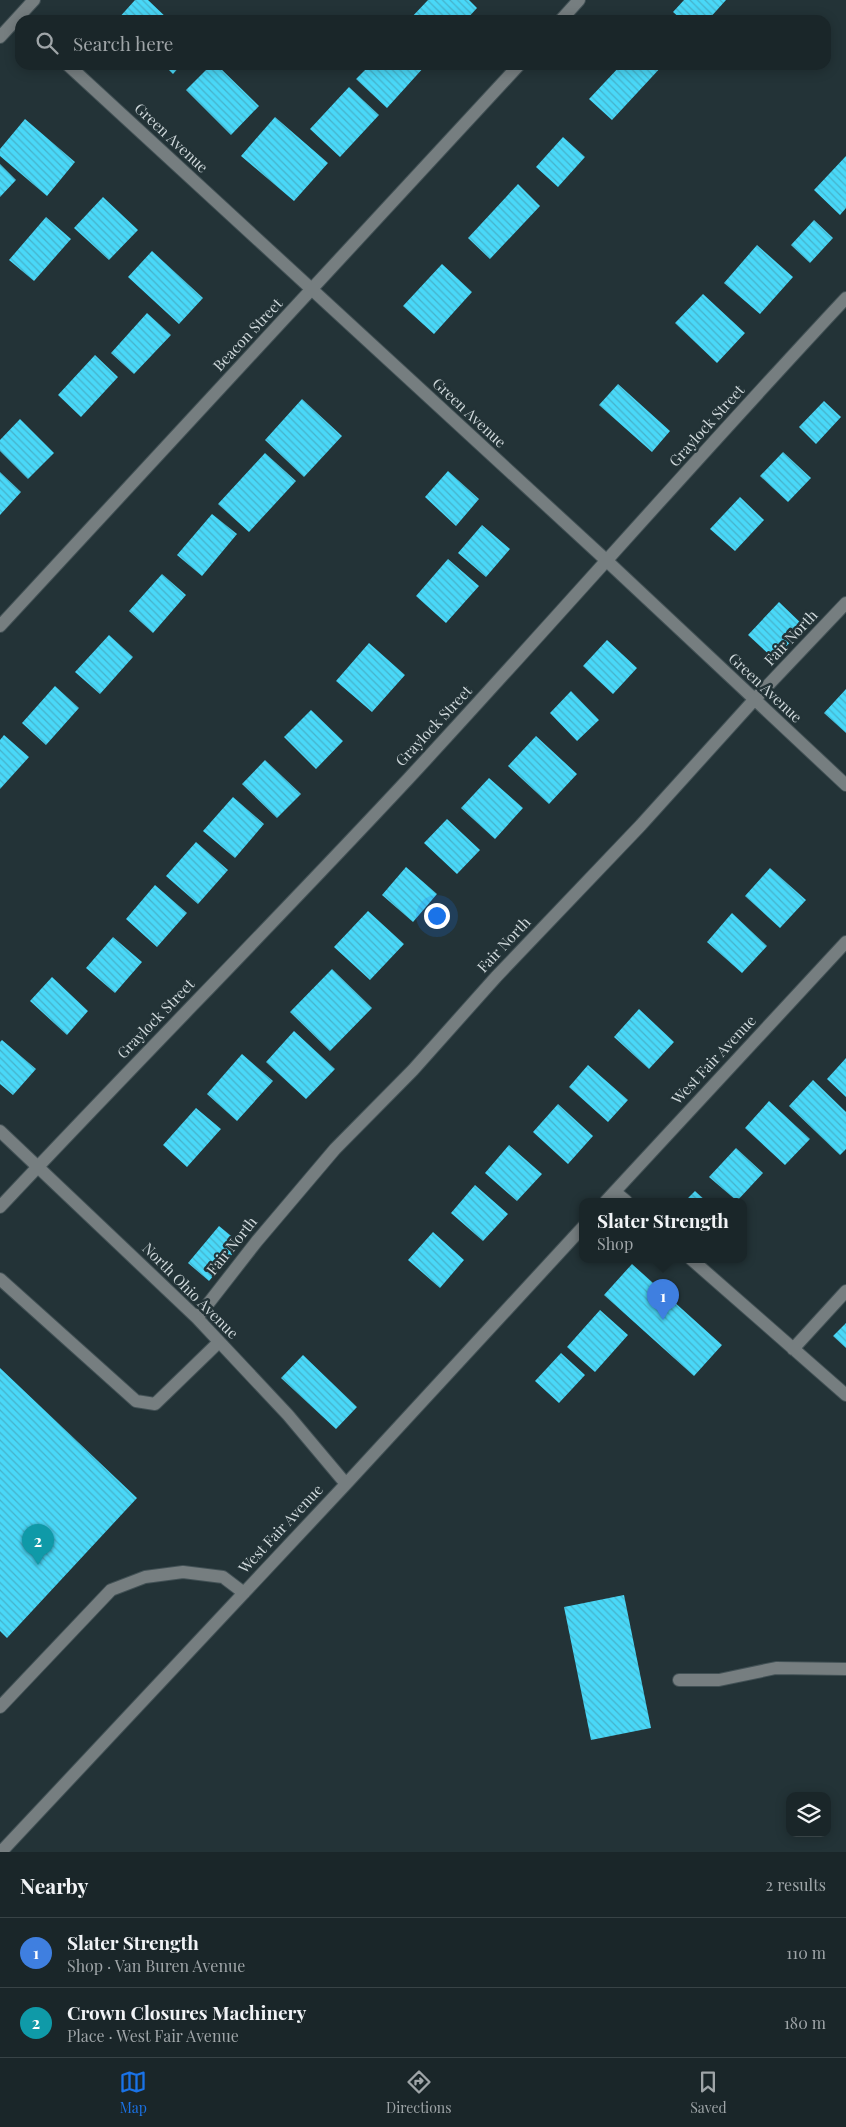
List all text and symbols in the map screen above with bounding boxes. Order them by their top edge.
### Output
search box [15,15,831,70]
icon: search [33,29,61,57]
text: Search here [73,30,173,56]
street label: Green Avenue [131,98,213,177]
street label: Beacon Street [208,293,287,375]
street label: Green Avenue [429,373,511,452]
street label: Graylock Street [664,380,749,470]
street label: Fair North [759,605,821,670]
street label: Green Avenue [725,648,807,727]
street label: Graylock Street [391,680,476,770]
your location [424,903,450,929]
street label: Fair North [472,912,534,977]
street label: Graylock Street [112,974,199,1062]
street label: West Fair Avenue [666,1010,760,1109]
popup [579,1198,747,1263]
text: Slater Strength [597,1207,729,1233]
street label: Fair North [202,1212,261,1279]
text: Shop [597,1233,633,1254]
street label: North Ohio Avenue [138,1238,243,1343]
pin: 1 [647,1279,679,1320]
street label: West Fair Avenue [233,1479,327,1578]
pin: 2 [22,1524,54,1565]
map controls [786,1792,831,1837]
button: layers [786,1792,831,1837]
text: Nearby [20,1871,89,1899]
text: 2 results [766,1874,826,1895]
text: Slater Strength [67,1929,199,1955]
text: 1 [33,1942,39,1963]
text: 110 m [786,1942,826,1963]
text: Shop · Van Buren Avenue [67,1955,245,1976]
text: Crown Closures Machinery [67,1999,306,2025]
text: 2 [32,2012,40,2033]
text: 180 m [784,2012,826,2033]
text: Place · West Fair Avenue [67,2025,239,2046]
tab: Map [119,2068,147,2117]
tab: Directions [386,2068,452,2117]
tab: Saved [690,2068,727,2117]

